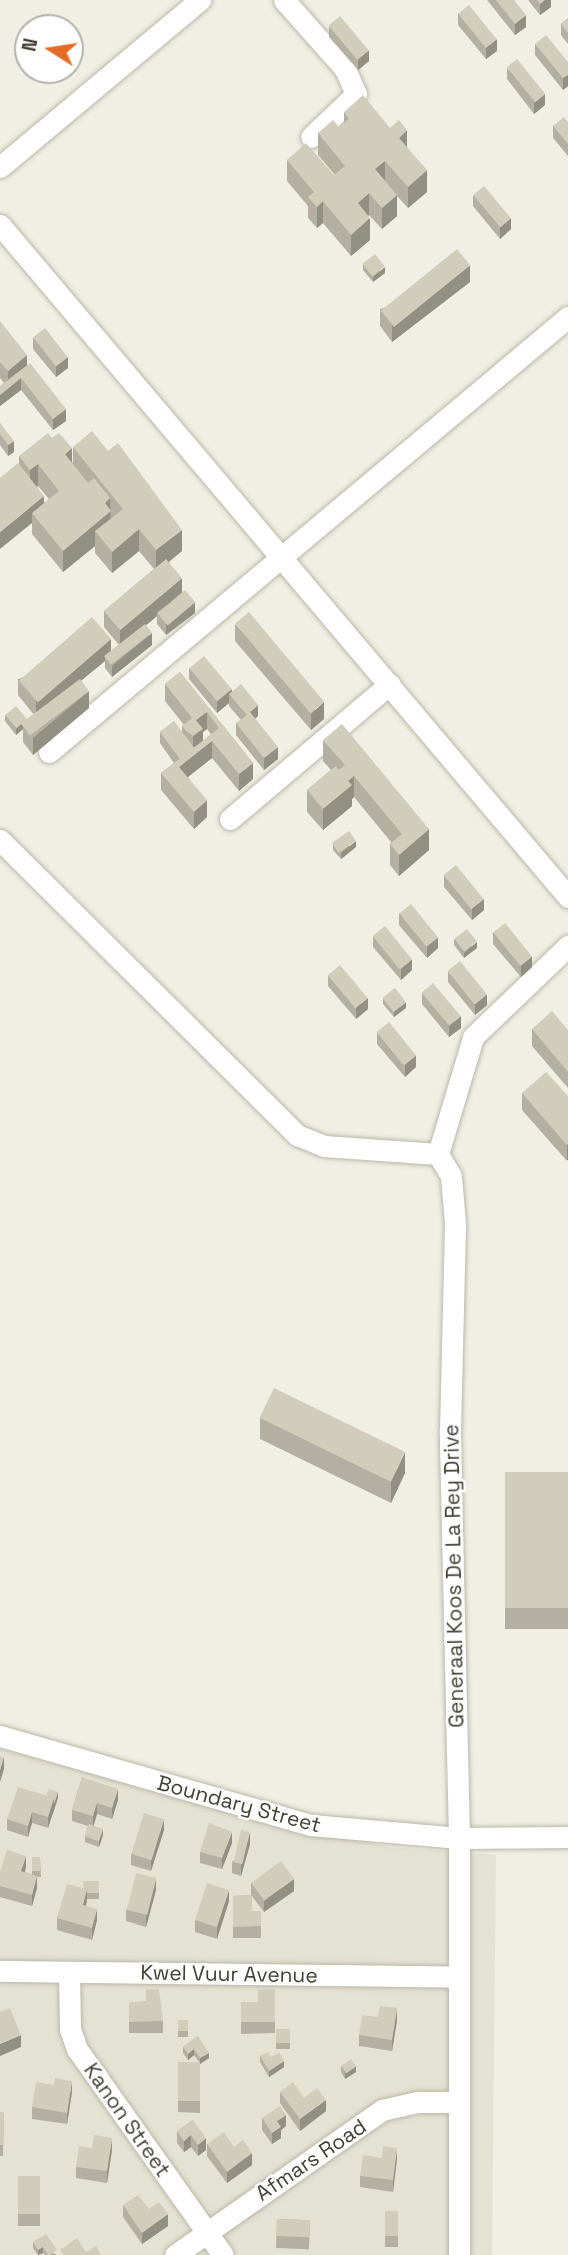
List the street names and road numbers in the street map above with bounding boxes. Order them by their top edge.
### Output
street label: Generaal Koos De La Rey Drive [439,1424,469,1728]
street label: Boundary Street [154,1770,324,1838]
street label: Kwel Vuur Avenue [140,1960,318,1988]
street label: Kanon Street [78,2058,176,2182]
street label: Afmars Road [251,2114,371,2206]

